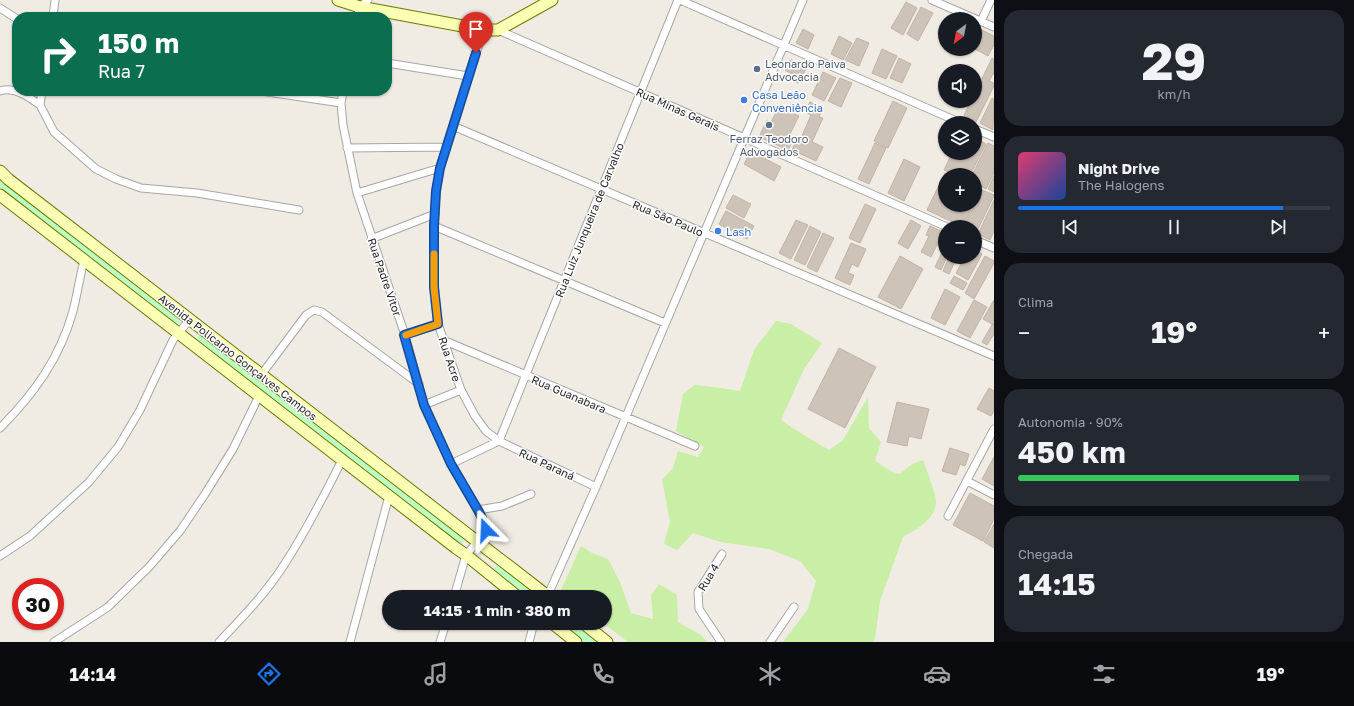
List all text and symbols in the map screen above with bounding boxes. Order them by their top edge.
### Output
pin [459,12,493,53]
north arrow [938,12,982,56]
map controls [938,12,982,264]
icon: arrive [465,18,487,40]
text: 150 m [98,26,179,59]
icon: right [32,28,84,80]
text: 29 [1142,29,1206,91]
place label: Leonardo Paiva Advocacia [765,57,846,83]
text: Rua 7 [98,60,145,82]
marker: Leonardo Paiva Advocacia [752,64,762,74]
button: sound [938,64,982,108]
street label: Rua Minas Gerais [634,85,722,133]
text: km/h [1157,86,1191,102]
place label: Casa Leão Conveniência [752,88,823,114]
marker: Casa Leão Conveniência [739,95,749,105]
button: layers [938,116,982,160]
marker: Ferraz Teodoro Advogados [764,120,774,130]
place label: Ferraz Teodoro Advogados [730,132,809,158]
street label: Rua Luiz Junqueira de Carvalho [552,140,626,299]
text: Night Drive [1078,159,1160,177]
button: + [938,168,982,212]
text: The Halogens [1078,177,1164,193]
street label: Rua São Paulo [631,197,706,239]
icon: previous [1059,216,1081,238]
icon: pause [1163,216,1185,238]
icon: next [1267,216,1289,238]
button: − [938,220,982,264]
place label: Lash [726,225,751,238]
marker: Lash [713,226,723,236]
street label: Rua Padre Vitor [366,236,405,318]
street label: Avenida Policarpo Gonçalves Campos [156,291,320,423]
text: Clima [1018,294,1053,310]
text: 19° [1151,314,1197,350]
text: − [1018,319,1030,346]
text: + [1318,319,1330,346]
street label: Rua Acre [436,335,464,383]
street label: Rua Guanabara [530,372,608,416]
text: Autonomia · 90% [1018,414,1123,430]
text: 450 km [1018,434,1126,470]
street label: Rua Paraná [517,446,577,482]
position arrow [465,509,507,551]
text: Chegada [1018,546,1073,562]
street label: Rua 4 [695,561,721,593]
text: 14:15 [1018,566,1096,602]
speed limit sign: 30 [12,578,64,630]
text: 14:15 · 1 min · 380 m [424,601,570,619]
icon: directions [255,660,283,688]
icon: music [422,660,450,688]
icon: phone [589,660,617,688]
icon: climate [756,660,784,688]
icon: car [923,660,951,688]
icon: filters [1090,660,1118,688]
text: 14:14 [69,663,116,685]
text: 19° [1257,663,1284,685]

